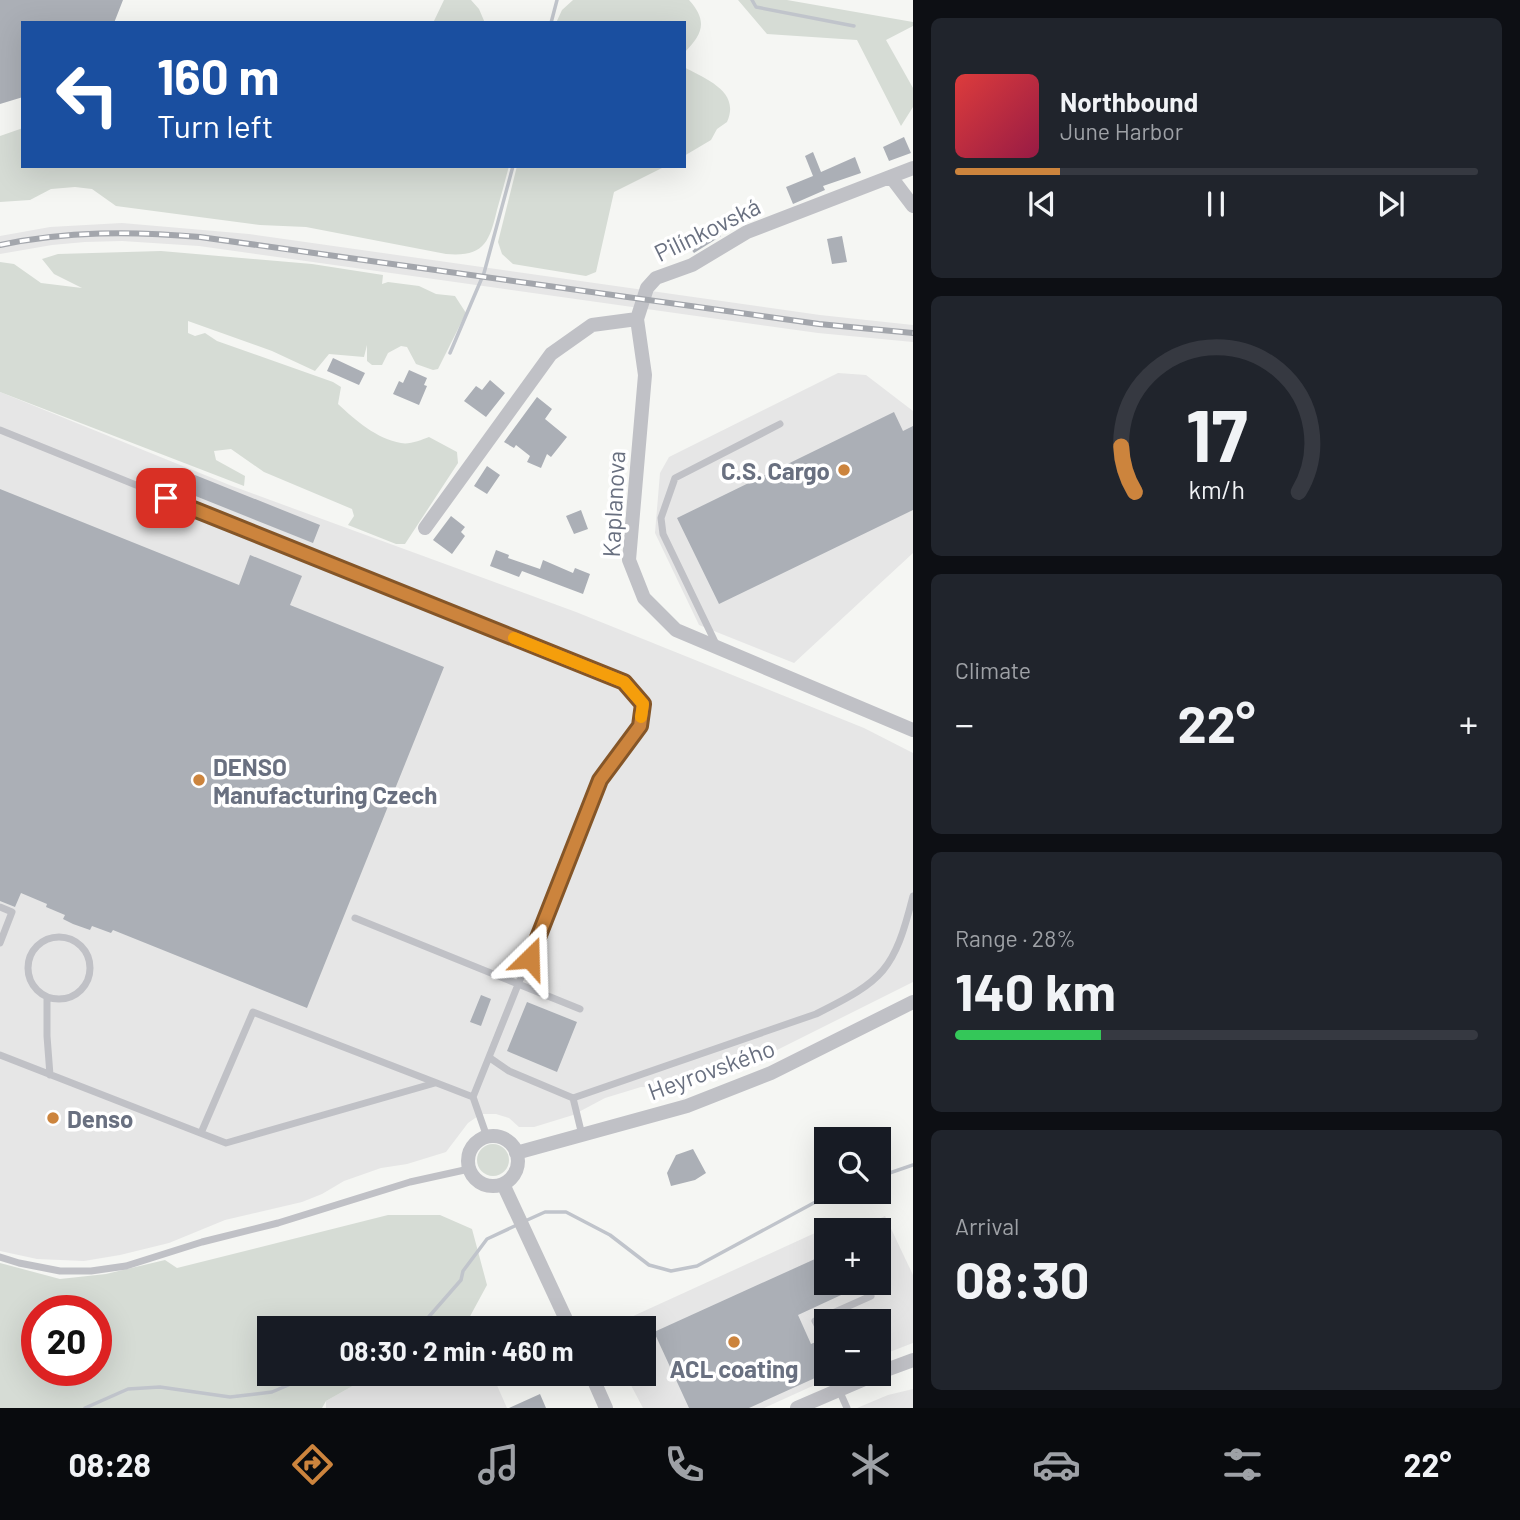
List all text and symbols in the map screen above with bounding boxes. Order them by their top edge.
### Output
text: 160 m [157,46,279,105]
icon: left [42,49,133,140]
text: Northbound [1060,86,1198,117]
text: Turn left [157,106,274,144]
text: June Harbor [1060,117,1183,145]
icon: previous [1023,185,1061,223]
icon: pause [1197,185,1235,223]
icon: next [1372,185,1410,223]
street label: Pilínkovská [649,191,765,267]
text: 17 [1186,389,1247,477]
street label: Kaplanova [596,450,630,558]
place label: C.S. Cargo [721,456,830,485]
marker: C.S. Cargo [836,462,852,478]
pin [136,468,196,528]
text: km/h [1188,474,1245,504]
icon: arrive [147,479,185,517]
text: Climate [955,656,1031,684]
text: 22° [1178,691,1255,753]
text: − [955,700,974,746]
text: + [1459,700,1478,746]
place label: DENSO Manufacturing Czech [213,752,437,809]
marker: DENSO Manufacturing Czech [191,772,207,788]
position arrow [493,921,567,995]
text: Range · 28% [955,924,1076,952]
text: 140 km [955,959,1116,1021]
street label: Heyrovského [644,1033,778,1105]
place label: Denso [67,1104,133,1133]
marker: Denso [45,1110,61,1126]
map controls [814,1127,891,1386]
button: search [814,1127,891,1204]
text: Arrival [955,1212,1019,1240]
button: + [814,1218,891,1295]
text: 08:30 [955,1247,1089,1309]
speed limit sign: 20 [21,1295,112,1386]
button: − [814,1309,891,1386]
marker: ACL coating [726,1334,742,1350]
text: 08:30 · 2 min · 460 m [340,1335,573,1366]
place label: ACL coating [670,1354,798,1383]
icon: directions [288,1440,337,1489]
icon: music [474,1440,523,1489]
icon: phone [660,1440,709,1489]
icon: climate [846,1440,895,1489]
icon: car [1032,1440,1081,1489]
icon: filters [1218,1440,1267,1489]
text: 08:28 [68,1445,151,1483]
text: 22° [1404,1445,1451,1483]

